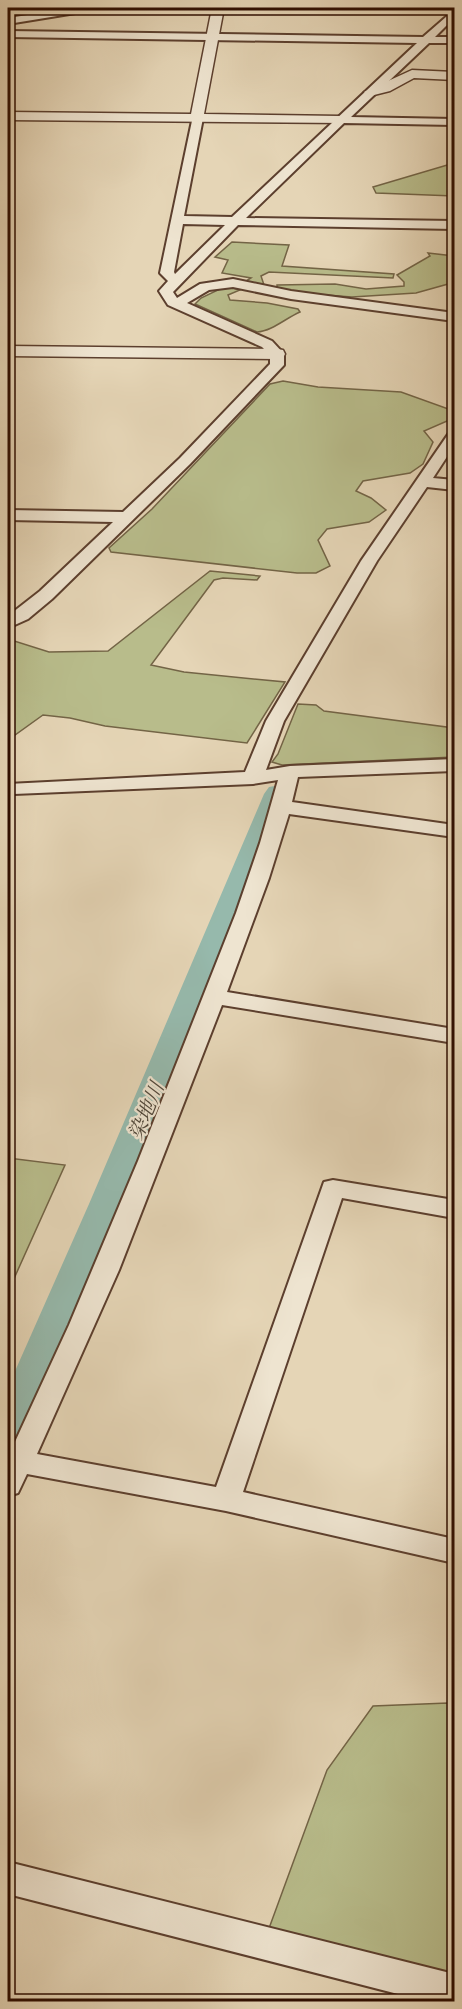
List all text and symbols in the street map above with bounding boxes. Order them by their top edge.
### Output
water label: 染地川 [124,1077,170,1143]

